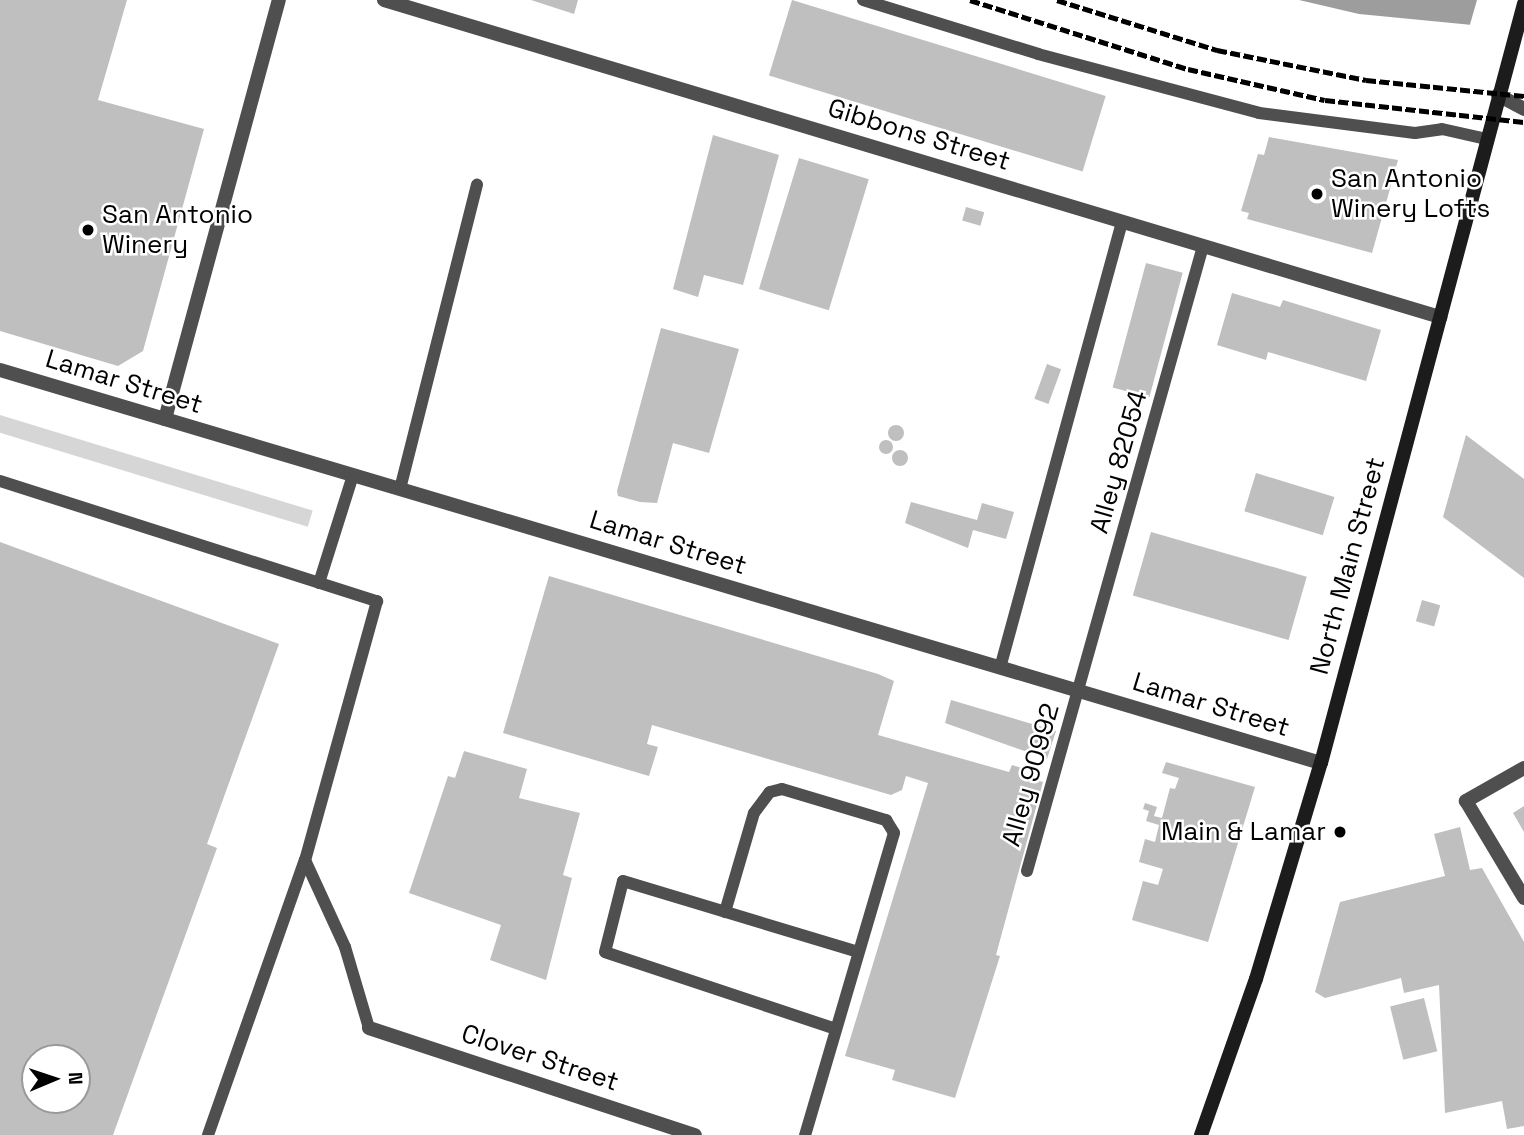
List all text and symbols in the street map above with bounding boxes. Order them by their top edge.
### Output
street label: Gibbons Street [824,92,1014,178]
place label: San Antonio Winery Lofts [1331,163,1490,224]
marker: San Antonio Winery Lofts [1309,186,1325,202]
place label: San Antonio Winery [102,199,253,260]
marker: San Antonio Winery [80,222,96,238]
street label: Lamar Street [42,343,206,421]
street label: Alley 82054 [1084,387,1154,537]
street label: North Main Street [1304,454,1392,678]
street label: Lamar Street [586,504,750,582]
street label: Lamar Street [1129,666,1293,744]
street label: Alley 90992 [996,700,1066,850]
place label: Main & Lamar [1161,816,1326,848]
marker: Main & Lamar [1332,824,1348,840]
street label: Clover Street [457,1018,623,1098]
north arrow [21,1044,91,1114]
text: N [63,1072,88,1085]

